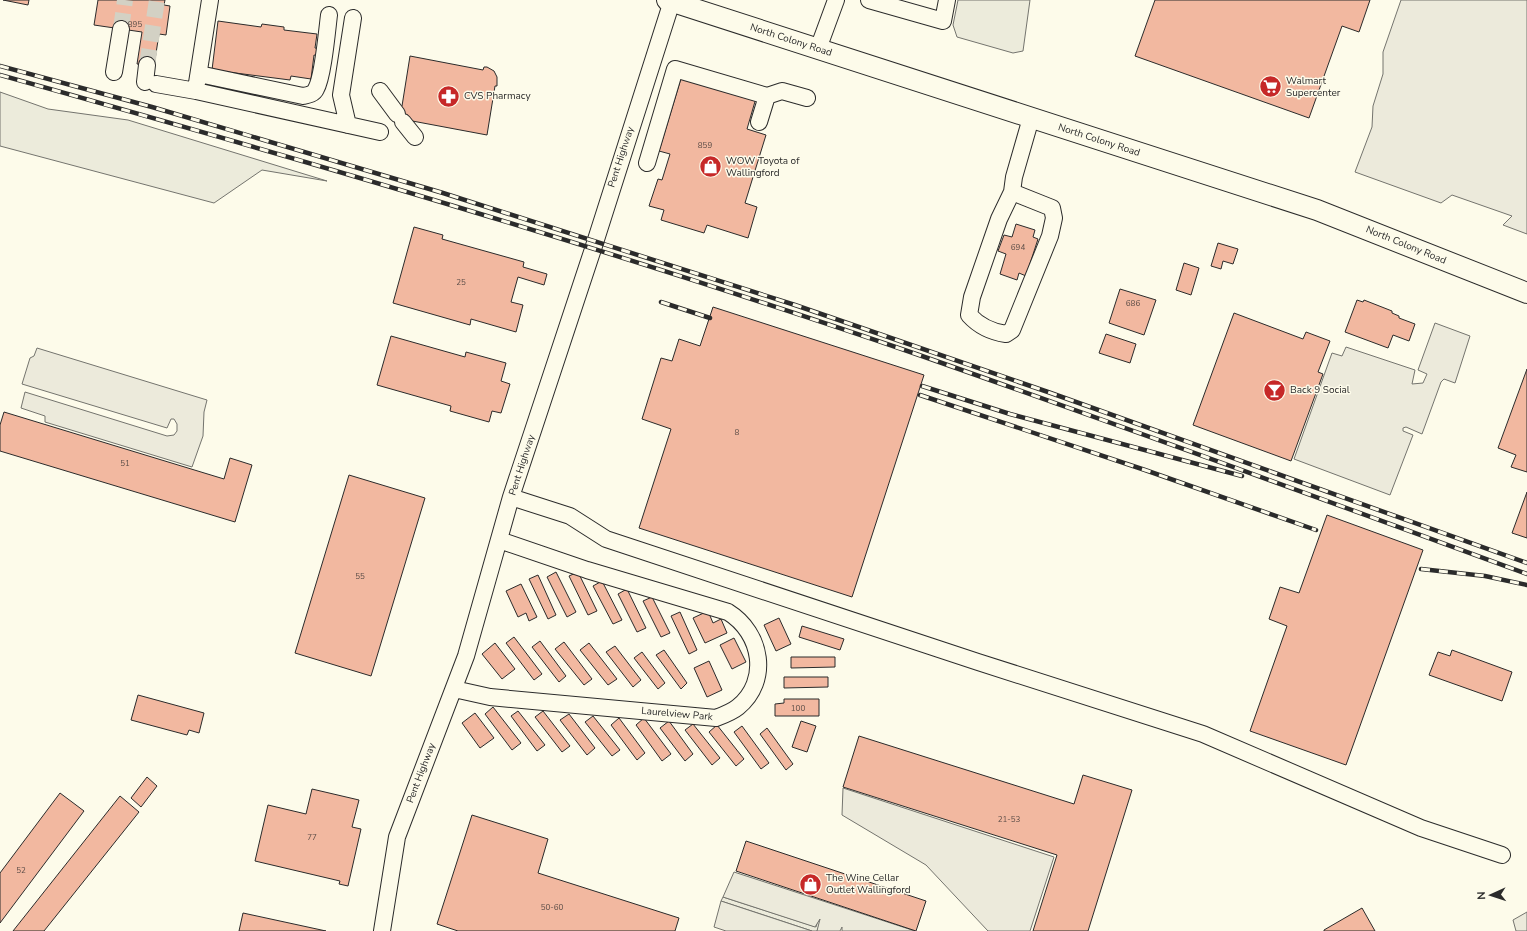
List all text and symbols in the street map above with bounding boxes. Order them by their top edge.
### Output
house number: 895 [128,19,142,30]
street label: North Colony Road [748,20,834,60]
supermarket icon: Walmart Supercenter [1258,74,1284,100]
place label: Walmart Supercenter [1286,74,1341,100]
pharmacy icon: CVS Pharmacy [435,83,461,109]
place label: CVS Pharmacy [464,89,531,103]
street label: North Colony Road [1056,120,1142,160]
street label: Pent Highway [605,124,638,189]
house number: 859 [698,140,712,151]
shop icon: WOW Toyota of Wallingford [698,154,724,180]
place label: WOW Toyota of Wallingford [726,154,800,180]
street label: North Colony Road [1364,222,1448,268]
house number: 694 [1011,242,1025,253]
house number: 25 [456,277,466,288]
house number: 686 [1126,298,1140,309]
bar icon: Back 9 Social [1261,377,1287,403]
place label: Back 9 Social [1290,383,1350,397]
house number: 8 [735,427,740,438]
street label: Pent Highway [506,432,539,497]
house number: 51 [120,458,130,469]
house number: 55 [355,571,365,582]
house number: 100 [791,703,805,714]
street label: Laurelview Park [641,704,714,724]
street label: Pent Highway [403,740,439,805]
house number: 21-53 [998,814,1020,825]
house number: 77 [307,832,317,843]
house number: 52 [16,865,26,876]
shop icon: The Wine Cellar Outlet Wallingford [798,871,824,897]
place label: The Wine Cellar Outlet Wallingford [826,871,911,897]
north arrow [1471,875,1511,915]
text: N [1474,891,1489,900]
house number: 50-60 [541,902,563,913]

